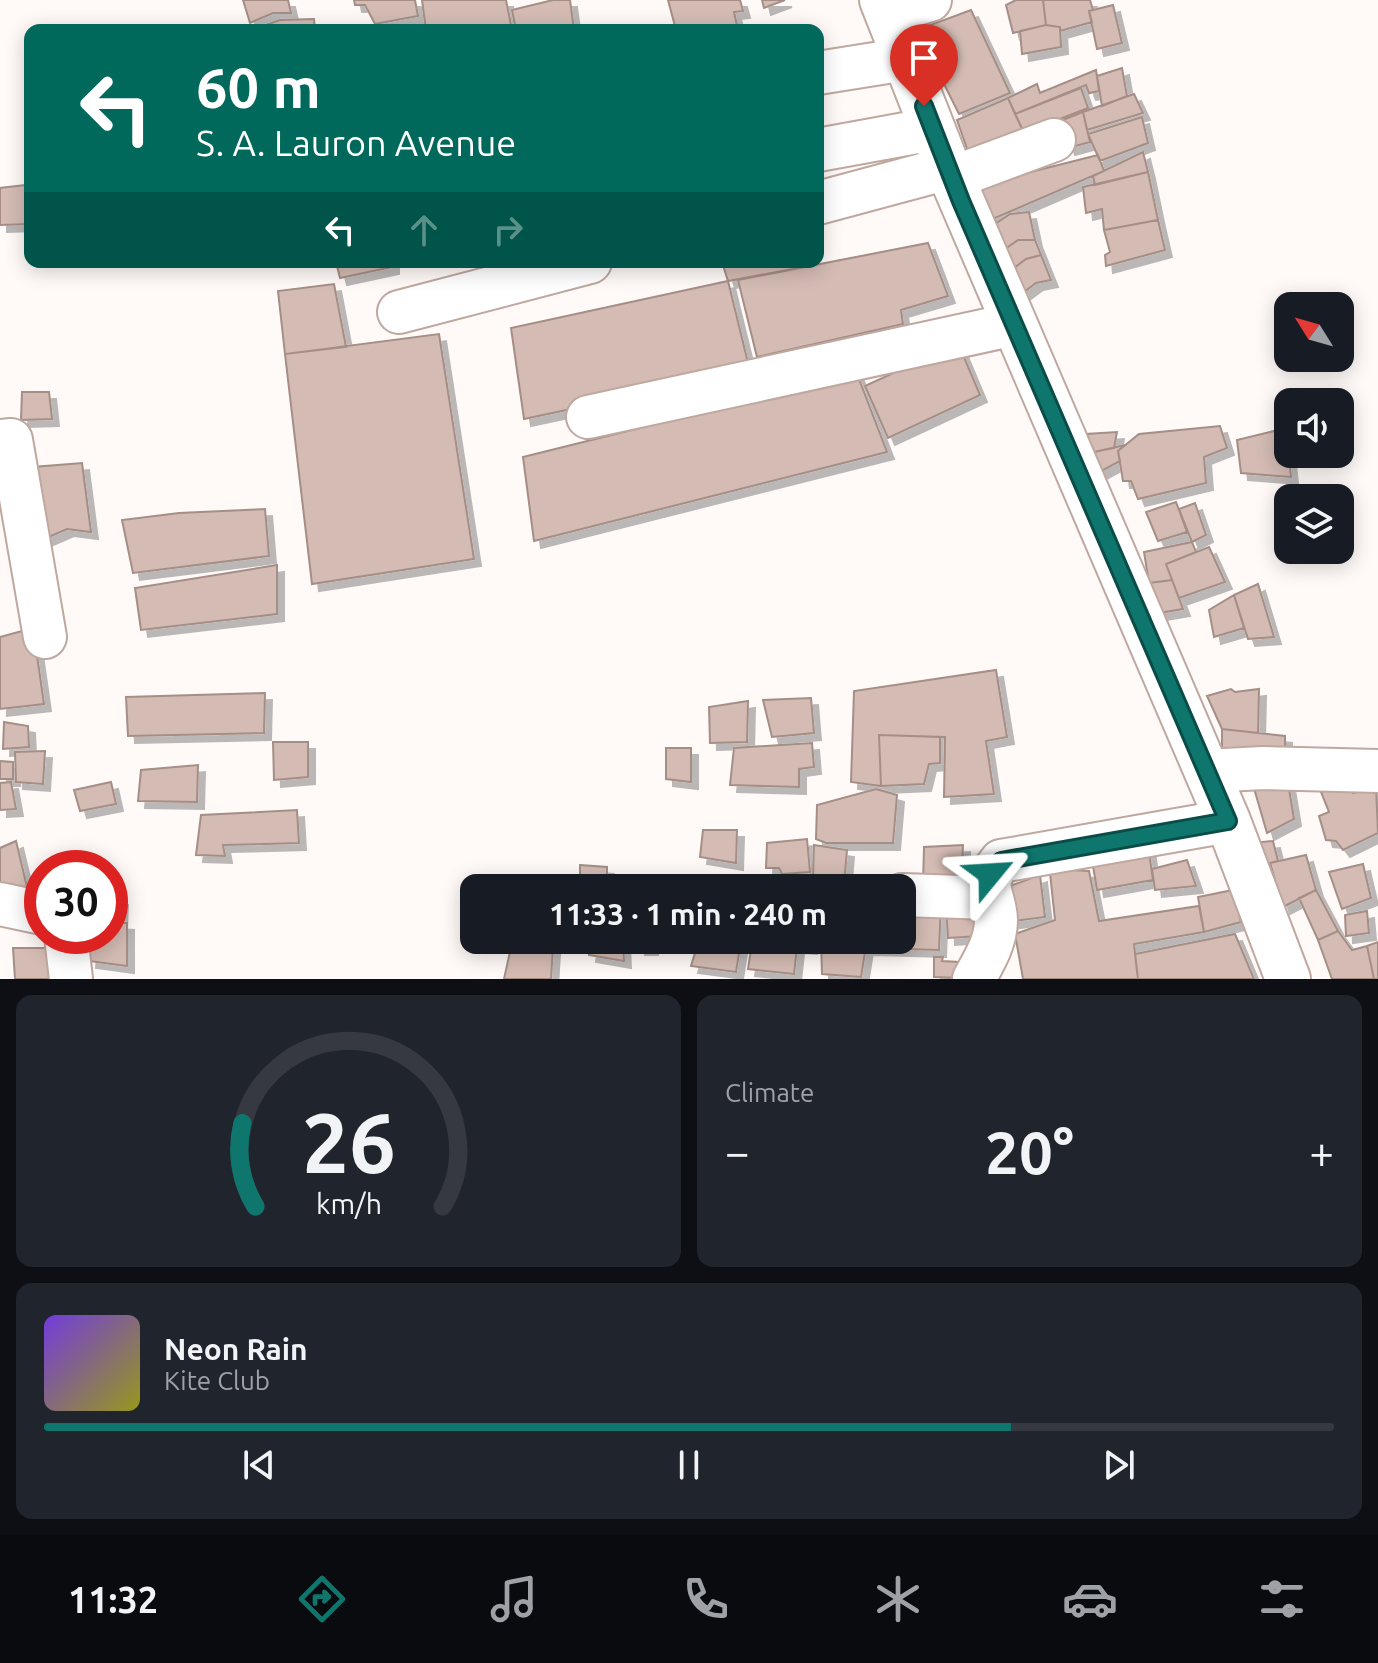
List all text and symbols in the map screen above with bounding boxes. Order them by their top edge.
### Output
pin [890,24,958,106]
icon: arrive [902,36,946,80]
icon: left [64,56,168,160]
text: 60 m [196,56,321,119]
text: S. A. Lauron Avenue [196,122,516,163]
icon: left [318,208,362,252]
icon: ahead [402,208,446,252]
icon: right [486,208,530,252]
north arrow [1274,292,1354,372]
map controls [1274,292,1354,564]
button: sound [1274,388,1354,468]
button: layers [1274,484,1354,564]
position arrow [948,832,1032,916]
speed limit sign: 30 [24,850,128,954]
text: 11:33 · 1 min · 240 m [549,897,827,931]
text: Climate [725,1078,814,1107]
text: 26 [302,1095,395,1189]
text: 20° [985,1118,1074,1185]
text: − [725,1127,750,1176]
text: + [1309,1127,1334,1176]
text: km/h [316,1187,382,1219]
text: Neon Rain [164,1332,308,1366]
text: Kite Club [164,1366,270,1395]
icon: previous [237,1443,281,1487]
icon: pause [667,1443,711,1487]
icon: next [1097,1443,1141,1487]
icon: directions [294,1571,350,1627]
icon: music [486,1571,542,1627]
icon: phone [678,1571,734,1627]
icon: climate [870,1571,926,1627]
icon: car [1062,1571,1118,1627]
icon: filters [1254,1571,1310,1627]
text: 11:32 [68,1579,158,1620]

